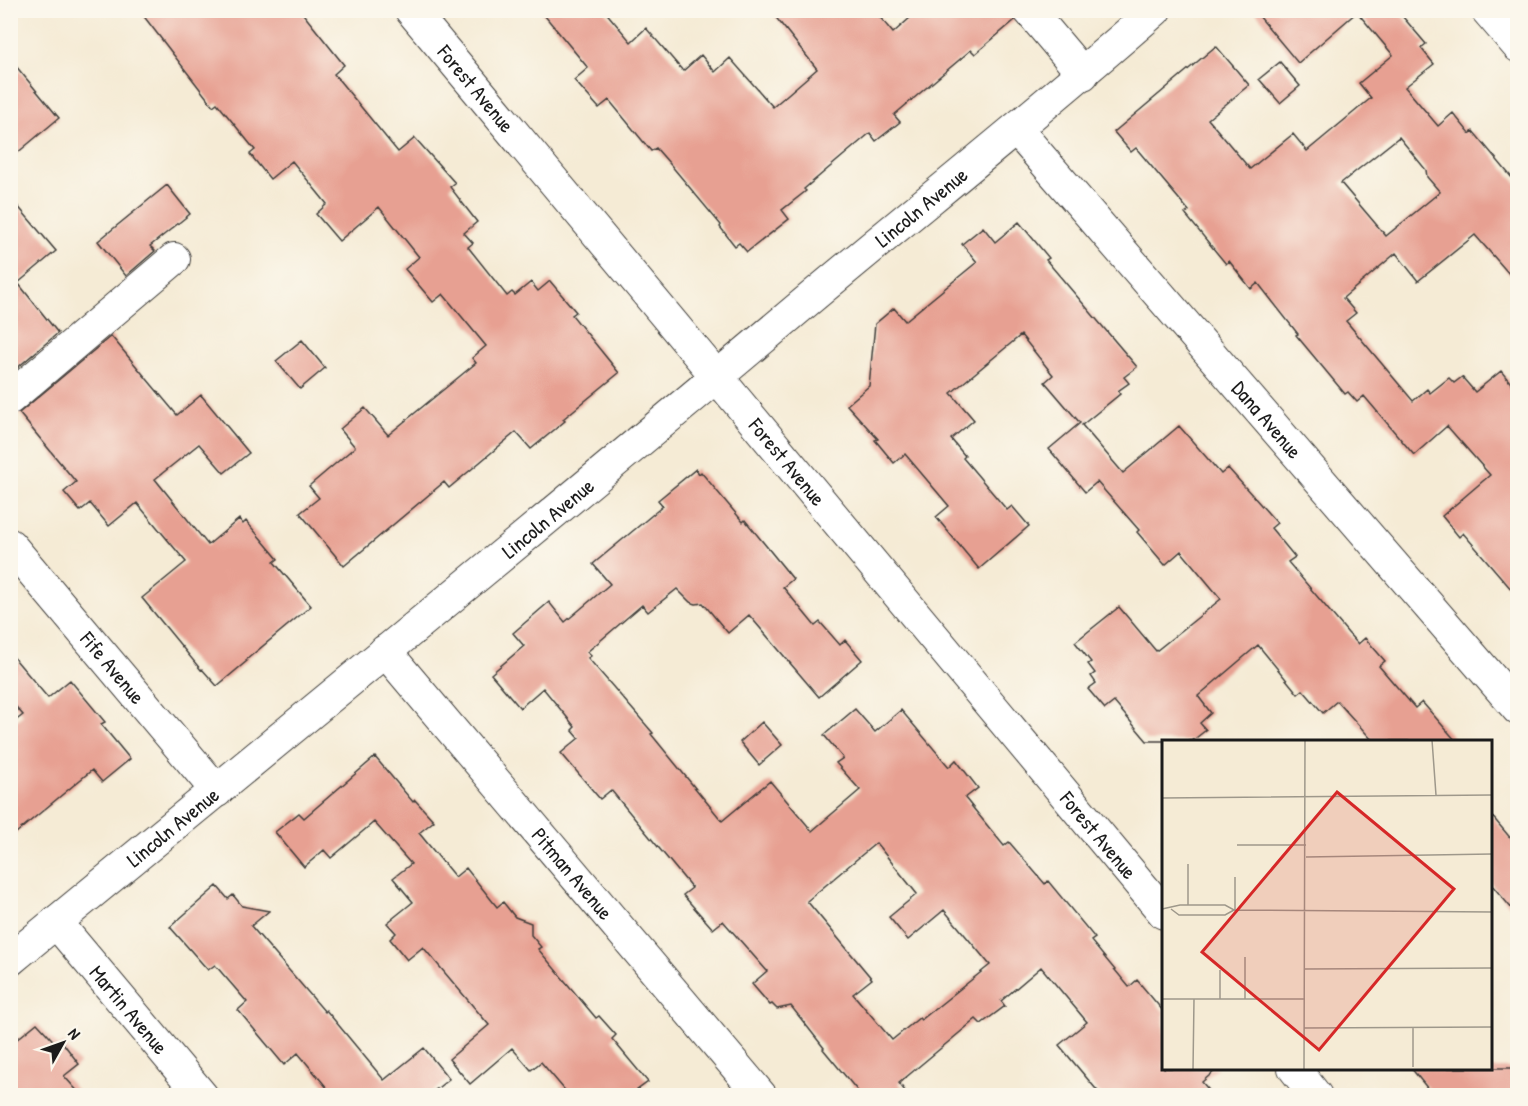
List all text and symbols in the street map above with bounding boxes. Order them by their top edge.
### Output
street label: Forest Avenue [431,37,521,138]
street label: Lincoln Avenue [868,160,973,254]
street label: Dana Avenue [1226,374,1309,464]
street label: Forest Avenue [742,411,833,512]
street label: Lincoln Avenue [495,471,600,565]
street label: Fife Avenue [73,624,152,710]
inset map [1162,740,1492,1070]
street label: Lincoln Avenue [120,780,225,873]
street label: Forest Avenue [1053,784,1144,885]
street label: Pitman Avenue [526,821,620,925]
street label: Martin Avenue [83,958,175,1060]
north arrow [33,1013,93,1073]
text: N [63,1023,86,1044]

